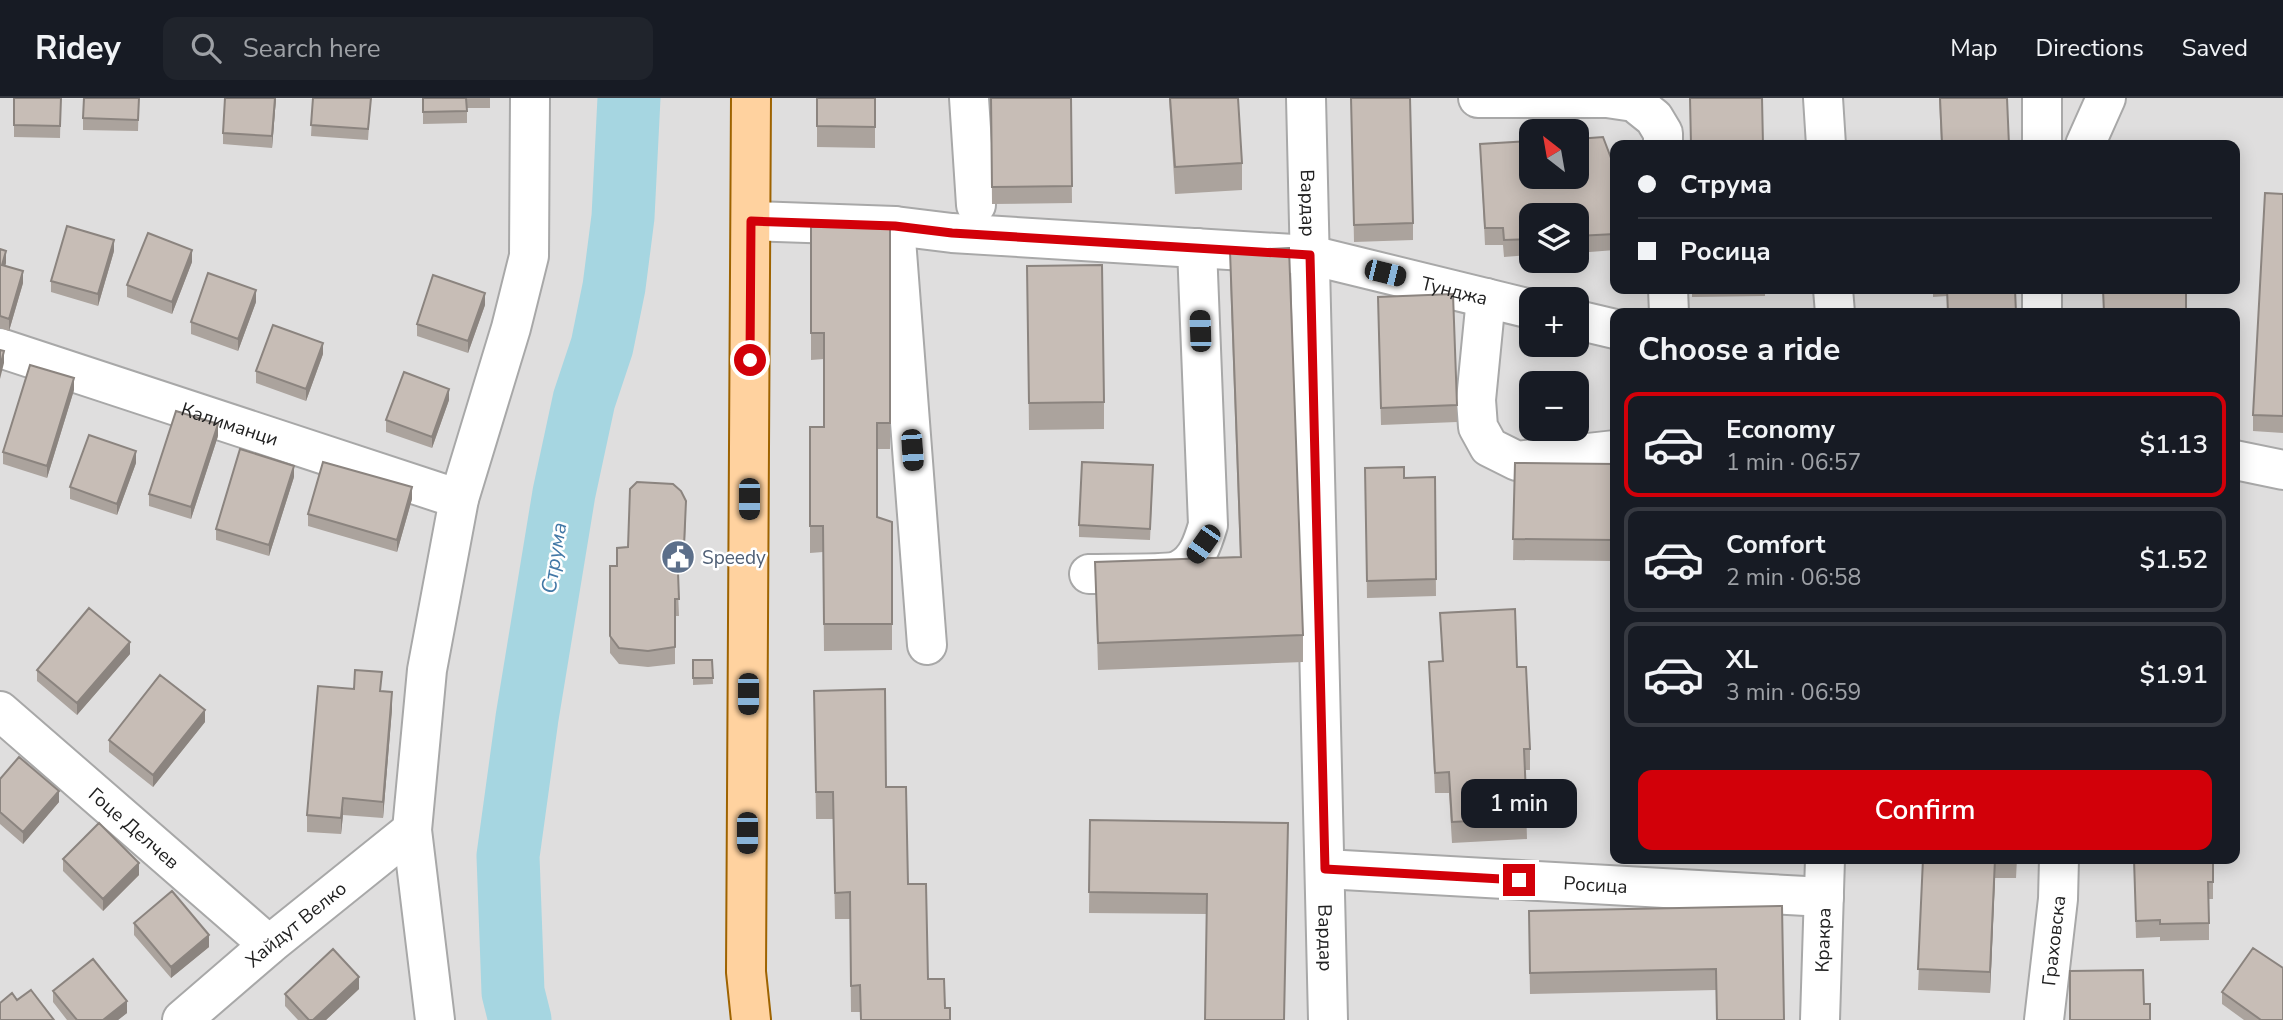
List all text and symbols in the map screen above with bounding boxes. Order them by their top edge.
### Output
search box [163,17,653,80]
text: Ridey [35,26,121,71]
icon: search [187,29,225,67]
text: Search here [243,31,381,66]
text: Map [1950,32,1997,64]
text: Directions [2035,32,2144,64]
text: Saved [2182,32,2248,64]
north arrow [1519,119,1589,189]
map controls [1519,119,1589,441]
text: Струма [1680,167,1772,202]
street label: Вардар [1294,169,1321,237]
button: layers [1519,203,1589,273]
text: Росица [1680,234,1771,269]
car [1363,258,1408,288]
street label: Тунджа [1418,271,1490,312]
button: + [1519,287,1589,357]
car [1189,310,1212,352]
text: Choose a ride [1638,328,1840,371]
route start [734,344,766,376]
button: − [1519,371,1589,441]
street label: Калиманци [178,396,282,453]
text: Economy [1726,412,1835,447]
icon: car [1642,413,1705,476]
text: $1.13 [2139,427,2208,462]
car [901,428,924,472]
text: 1 min · 06:57 [1726,447,1861,478]
car [739,478,760,520]
water label: Струма [535,520,573,596]
car [1183,521,1224,567]
text: Comfort [1726,527,1826,562]
icon: car [1642,528,1705,591]
public building icon: Speedy [659,538,697,576]
text: $1.52 [2139,542,2208,577]
place label: Speedy [702,545,766,571]
text: 2 min · 06:58 [1726,562,1861,593]
text: XL [1726,642,1758,677]
icon: car [1642,643,1705,706]
text: $1.91 [2139,657,2208,692]
car [738,673,759,715]
text: 3 min · 06:59 [1726,677,1861,708]
button: Confirm [1638,770,2212,850]
callout: 1 min [1461,778,1577,828]
street label: Гоце Делчев [83,782,185,875]
text: 1 min [1490,788,1548,819]
car [737,812,758,854]
route end [1503,864,1535,896]
street label: Росица [1563,870,1628,900]
street label: Хайдут Велко [240,876,352,974]
street label: Граховска [2036,894,2072,987]
street label: Вардар [1311,904,1339,972]
street label: Кракра [1809,907,1837,973]

